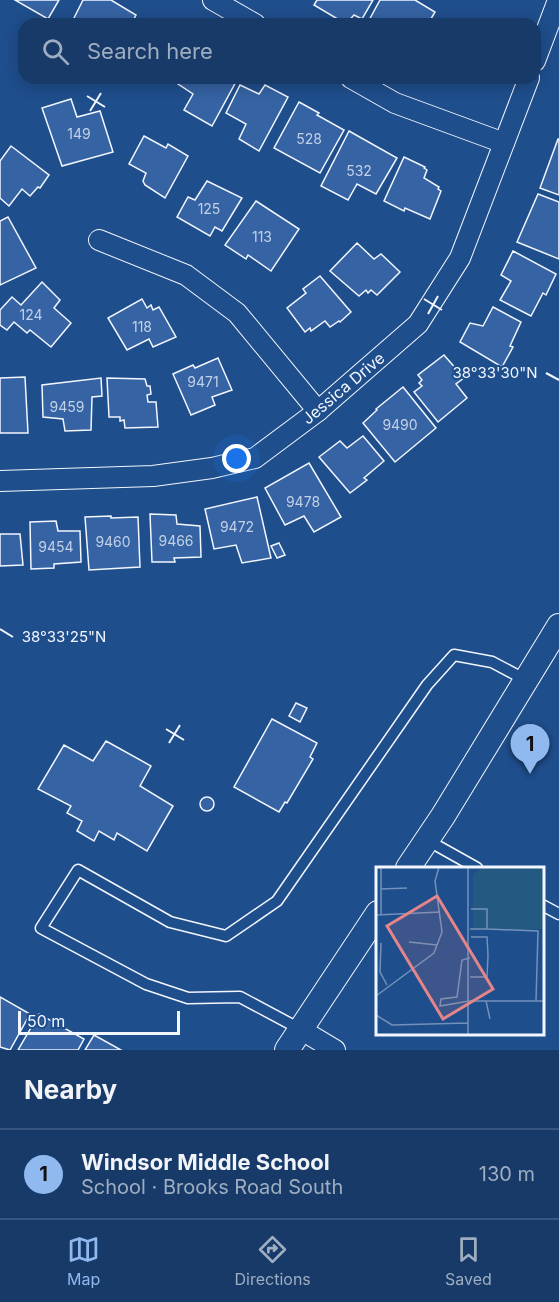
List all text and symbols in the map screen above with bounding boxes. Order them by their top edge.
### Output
search box [18,18,541,84]
icon: search [39,35,72,68]
text: Search here [87,38,213,64]
house number: 149 [67,125,91,142]
house number: 528 [296,130,322,147]
house number: 532 [346,162,372,179]
house number: 125 [198,200,220,217]
house number: 113 [252,228,272,245]
house number: 124 [19,306,43,323]
house number: 118 [132,318,152,335]
street label: Jessica Drive [298,348,388,428]
text: 38°33'30"N [452,363,538,382]
house number: 9471 [187,373,219,390]
house number: 9459 [50,398,84,415]
house number: 9490 [382,416,418,433]
your location [222,444,251,473]
house number: 9478 [286,493,320,510]
house number: 9472 [220,518,254,535]
house number: 9466 [158,532,194,549]
house number: 9460 [95,533,131,550]
house number: 9454 [38,538,74,555]
text: 38°33'25"N [22,627,106,646]
pin: 1 [510,724,550,774]
inset map [376,867,544,1035]
scale bar [18,1008,180,1036]
text: 50 m [27,1011,65,1031]
text: Nearby [24,1074,117,1105]
text: Windsor Middle School [81,1149,330,1175]
text: 1 [39,1162,48,1186]
text: 130 m [479,1162,535,1186]
text: School · Brooks Road South [81,1175,343,1199]
tab: Map [67,1233,100,1289]
tab: Directions [235,1233,311,1289]
tab: Saved [445,1233,492,1289]

